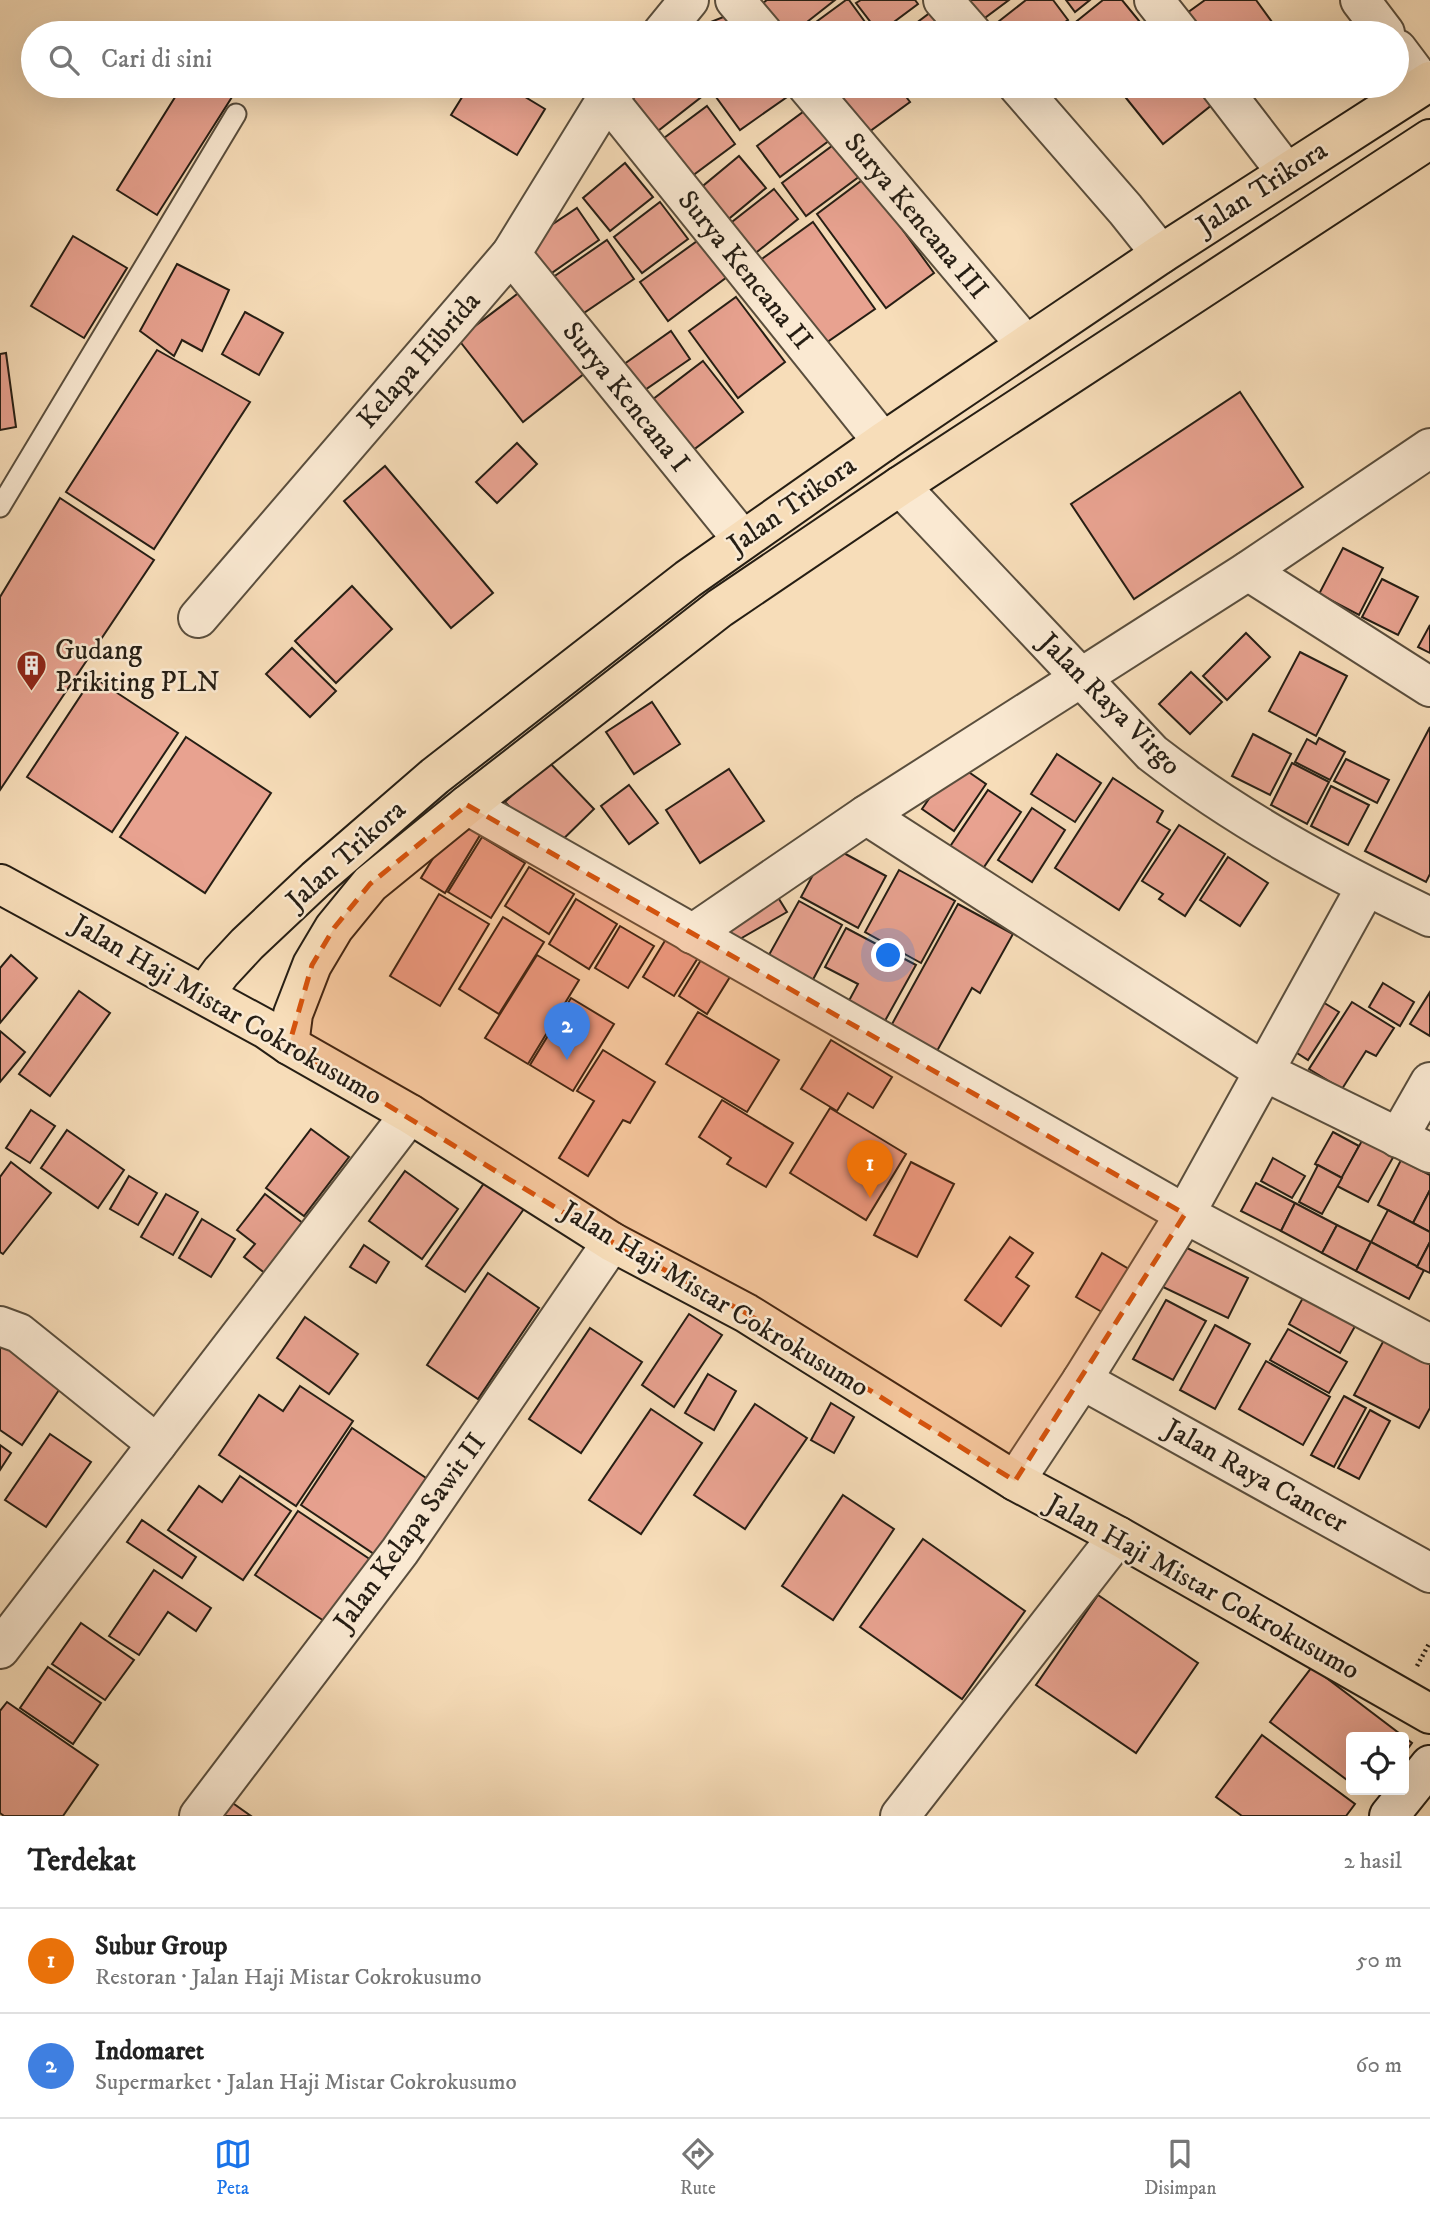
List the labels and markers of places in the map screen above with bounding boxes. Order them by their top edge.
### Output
place label: Gudang Prikiting PLN [55,633,220,700]
building icon: Gudang Prikiting PLN [15,649,49,693]
pin: 2 [544,1002,590,1060]
pin: 1 [847,1140,893,1198]

